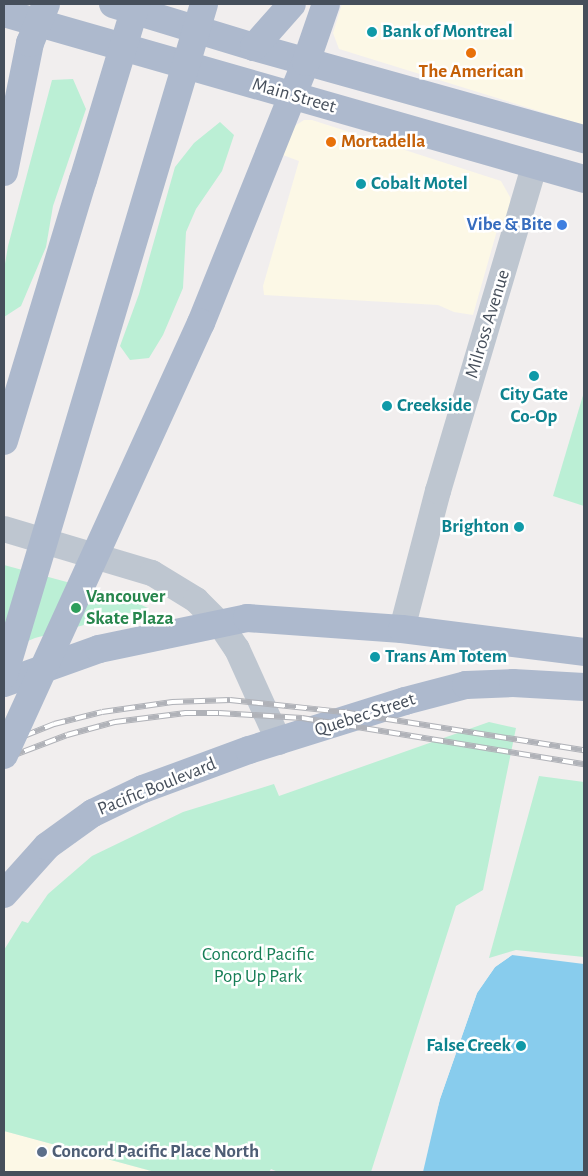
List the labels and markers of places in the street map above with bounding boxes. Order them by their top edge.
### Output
place label: Bank of Montreal [382,21,513,43]
marker: Bank of Montreal [366,26,378,38]
marker: The American [465,47,477,59]
place label: The American [419,61,523,83]
place label: Mortadella [341,131,425,153]
marker: Mortadella [325,136,337,148]
place label: Cobalt Motel [371,173,468,195]
marker: Cobalt Motel [355,178,367,190]
place label: Vibe & Bite [467,214,552,236]
marker: Vibe & Bite [556,219,568,231]
marker: City Gate Co-Op [528,370,540,382]
place label: City Gate Co-Op [500,384,568,428]
place label: Creekside [397,395,472,417]
marker: Creekside [381,400,393,412]
place label: Brighton [441,516,509,538]
marker: Brighton [513,521,525,533]
place label: Vancouver Skate Plaza [86,586,174,630]
marker: Vancouver Skate Plaza [70,602,82,614]
place label: Trans Am Totem [385,646,507,668]
marker: Trans Am Totem [369,651,381,663]
place label: False Creek [426,1035,511,1057]
marker: False Creek [515,1040,527,1052]
place label: Concord Pacific Place North [52,1141,259,1163]
marker: Concord Pacific Place North [36,1146,48,1158]

